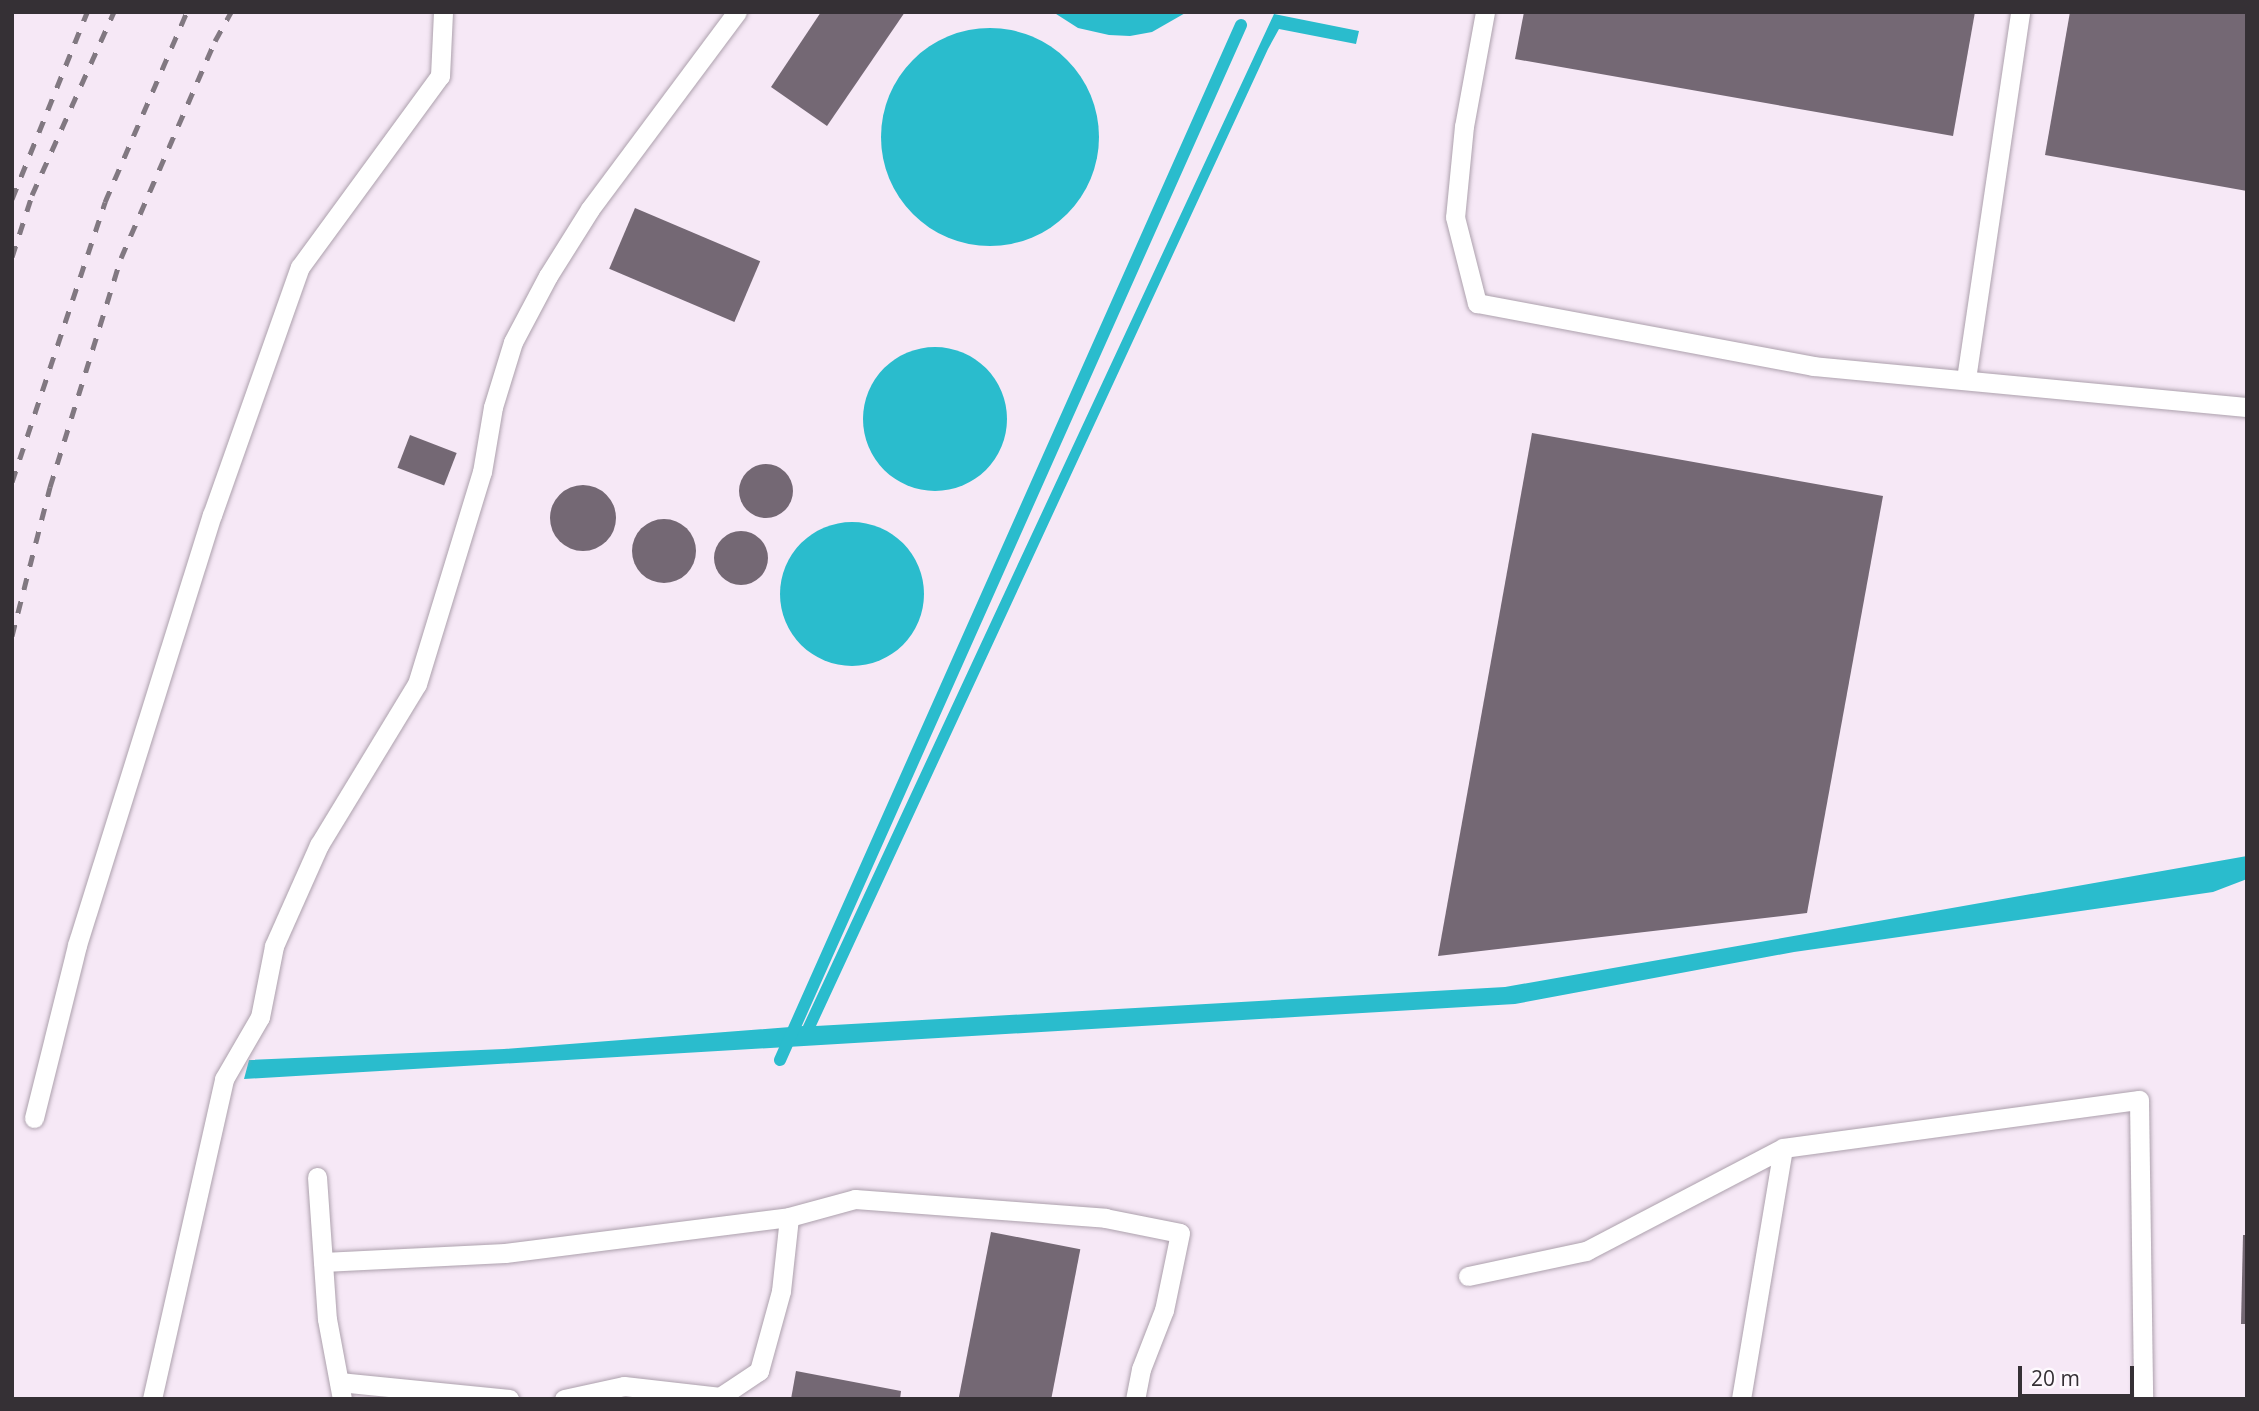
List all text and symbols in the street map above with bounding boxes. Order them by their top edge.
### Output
scale bar [2021,1352,2136,1396]
text: 20 m [2031,1364,2080,1392]

